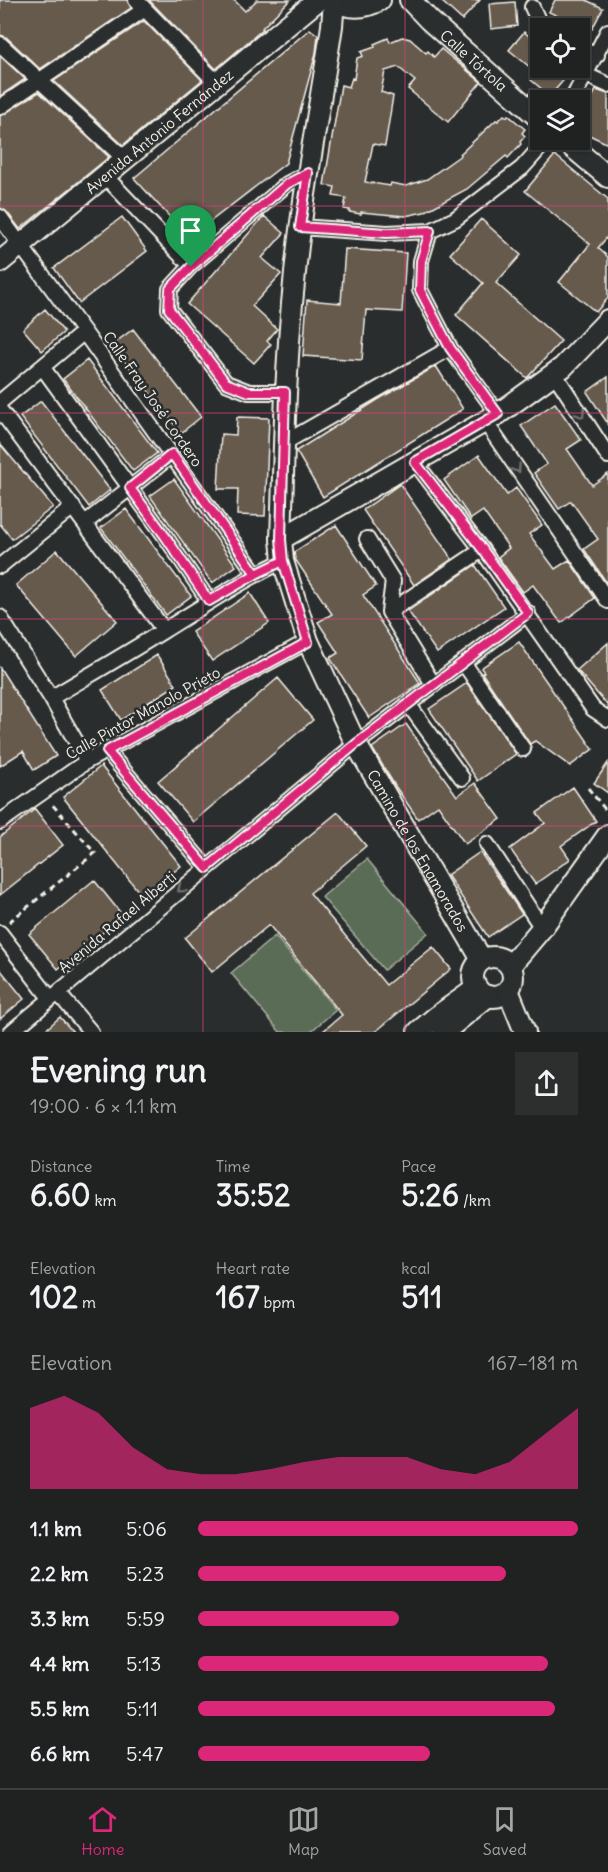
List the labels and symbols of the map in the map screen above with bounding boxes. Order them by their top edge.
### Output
street label: Calle Tórtola [437,25,512,95]
street label: Avenida Antonio Fernández [81,65,237,197]
pin [165,205,216,267]
street label: Calle Fray José Cordero [99,328,207,470]
one-way arrow [574,407,585,418]
one-way arrow [510,462,521,473]
street label: Calle Pintor Manolo Prieto [62,663,224,763]
street label: Camino de los Enamorados [363,766,473,935]
street label: Avenida Rafael Alberti [54,867,180,977]
one-way arrow [177,882,188,893]

